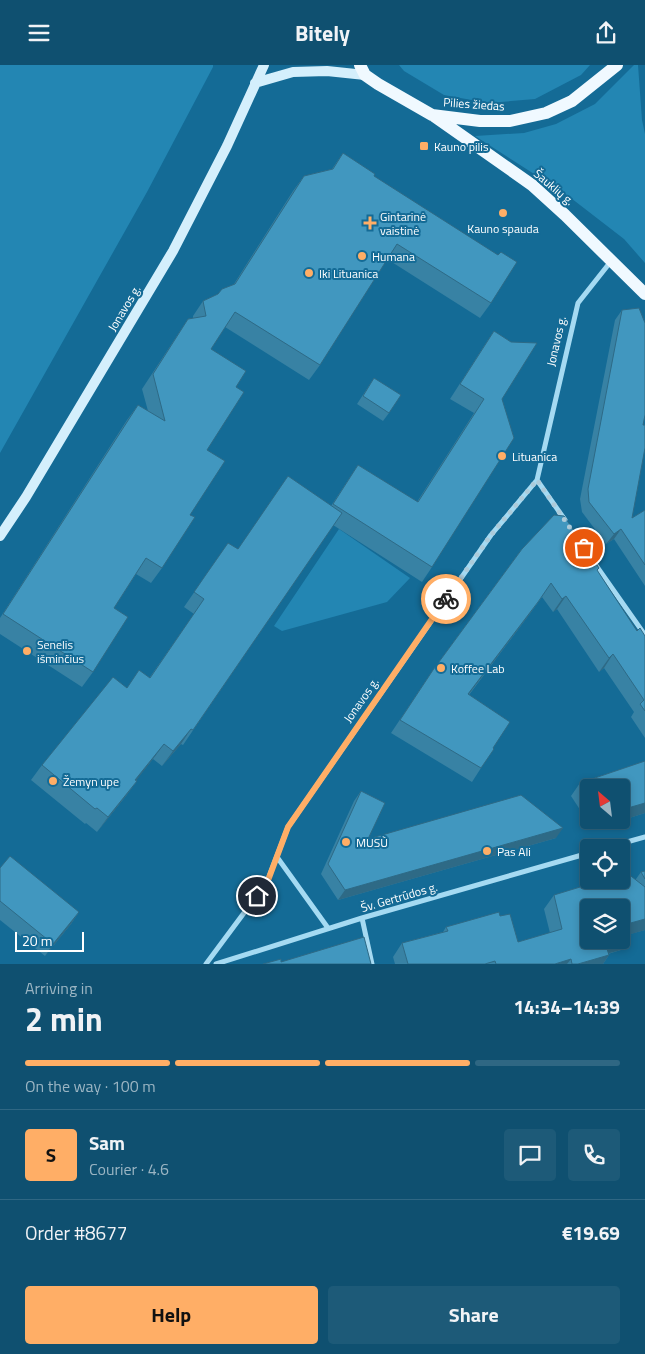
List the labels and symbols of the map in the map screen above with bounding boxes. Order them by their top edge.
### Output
street label: Pilies žiedas [443,92,506,116]
place label: Kauno pilis [434,137,489,156]
marker: Kauno pilis [418,140,430,152]
street label: Šauklių g. [530,164,578,210]
place label: Gintarinė vaistinė [380,207,426,240]
marker: Kauno spauda [497,207,509,219]
marker: Gintarinė vaistinė [364,217,376,229]
place label: Kauno spauda [467,219,539,238]
place label: Humana [372,247,415,266]
marker: Humana [356,250,368,262]
place label: Iki Lituanica [319,264,378,283]
marker: Iki Lituanica [303,267,315,279]
street label: Jonavos g. [103,281,145,335]
street label: Jonavos g. [541,314,571,368]
place label: Lituanica [512,447,557,466]
marker: Lituanica [496,450,508,462]
pin [563,527,605,569]
courier [421,574,471,624]
place label: Senelis išminčius [37,635,85,668]
marker: Senelis išminčius [21,645,33,657]
place label: Koffee Lab [451,659,505,678]
marker: Koffee Lab [435,662,447,674]
street label: Jonavos g. [339,674,383,726]
place label: Žemyn upe [63,772,119,791]
marker: Žemyn upe [47,775,59,787]
north arrow [580,779,630,829]
place label: MUSÙ [356,833,388,852]
marker: MUSÙ [340,836,352,848]
place label: Pas Ali [497,842,531,861]
marker: Pas Ali [481,845,493,857]
pin [236,875,278,917]
street label: Šv. Gertrūdos g. [358,877,440,917]
scale bar [15,929,84,952]

